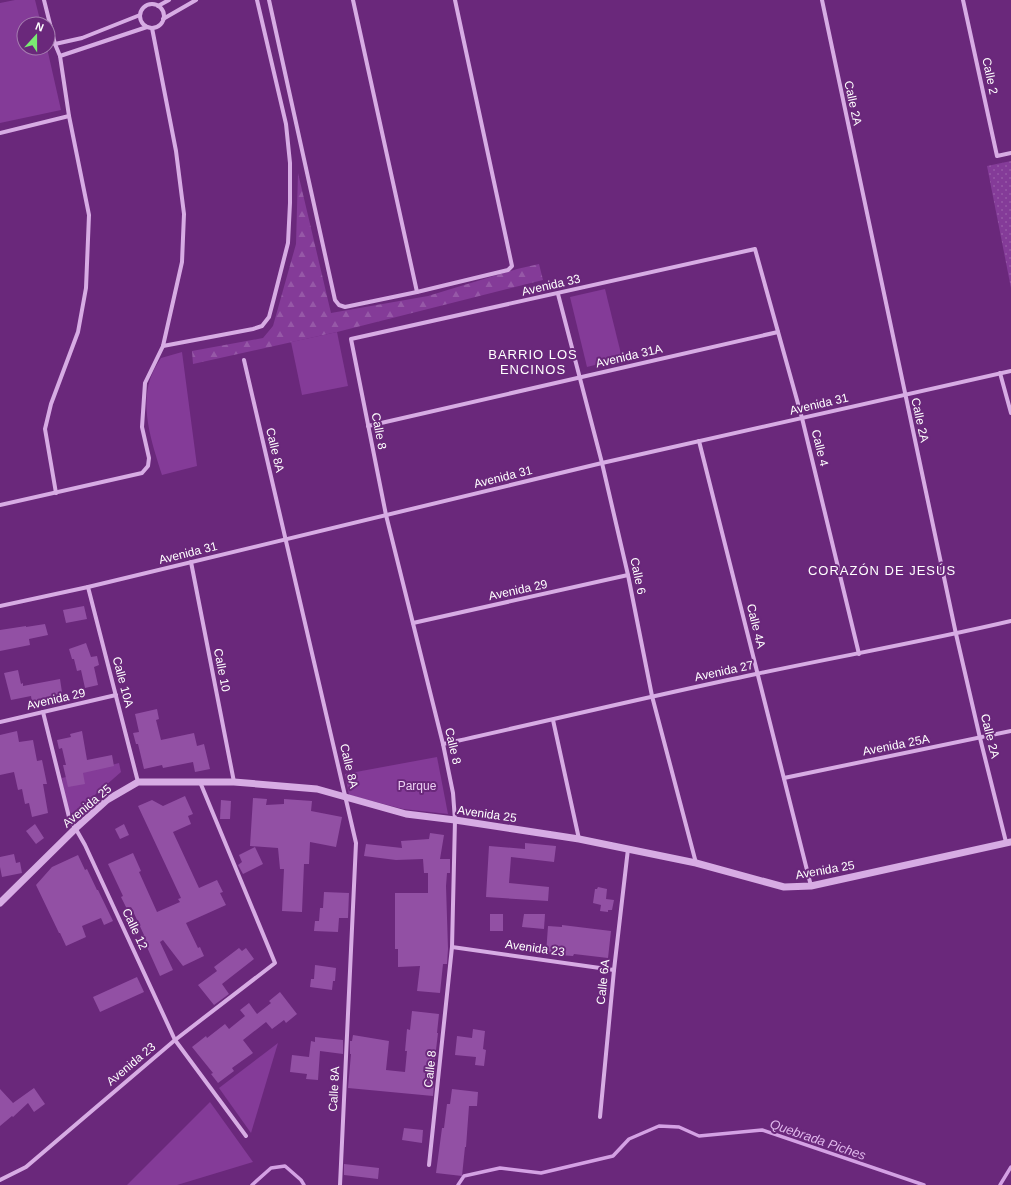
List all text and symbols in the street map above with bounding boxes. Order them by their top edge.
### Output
north arrow [16,16,56,56]
text: N [34,20,45,34]
street label: Calle 2 [979,56,1001,96]
street label: Calle 2A [841,79,865,127]
street label: Avenida 33 [520,271,582,299]
street label: Avenida 31A [594,342,664,370]
district label: BARRIO LOS ENCINOS [488,347,578,377]
street label: Avenida 31 [788,390,850,418]
street label: Calle 2A [908,396,932,444]
street label: Calle 8 [369,411,389,451]
street label: Calle 8A [263,426,287,474]
street label: Calle 4 [809,428,831,468]
street label: Avenida 31 [472,463,534,491]
street label: Avenida 31 [157,539,219,567]
street label: Calle 6 [627,556,649,596]
district label: CORAZÓN DE JESÚS [808,563,956,578]
street label: Avenida 29 [487,577,549,603]
street label: Calle 4A [744,602,768,650]
street label: Calle 10 [211,647,233,693]
street label: Calle 10A [110,655,136,709]
street label: Avenida 27 [693,658,755,684]
street label: Avenida 29 [25,685,87,713]
street label: Calle 2A [978,712,1002,760]
street label: Calle 8 [442,726,464,766]
street label: Avenida 25A [861,732,931,758]
street label: Calle 8A [337,742,361,790]
park label: Parque [398,779,437,793]
street label: Avenida 25 [60,781,115,831]
street label: Avenida 25 [456,803,518,825]
street label: Avenida 25 [794,858,856,882]
street label: Calle 12 [119,906,151,952]
street label: Avenida 23 [504,937,566,959]
street label: Calle 6A [594,959,612,1005]
street label: Avenida 23 [104,1039,159,1089]
street label: Calle 8 [421,1049,439,1088]
street label: Calle 8A [326,1066,342,1112]
water label: Quebrada Piches [768,1116,868,1163]

